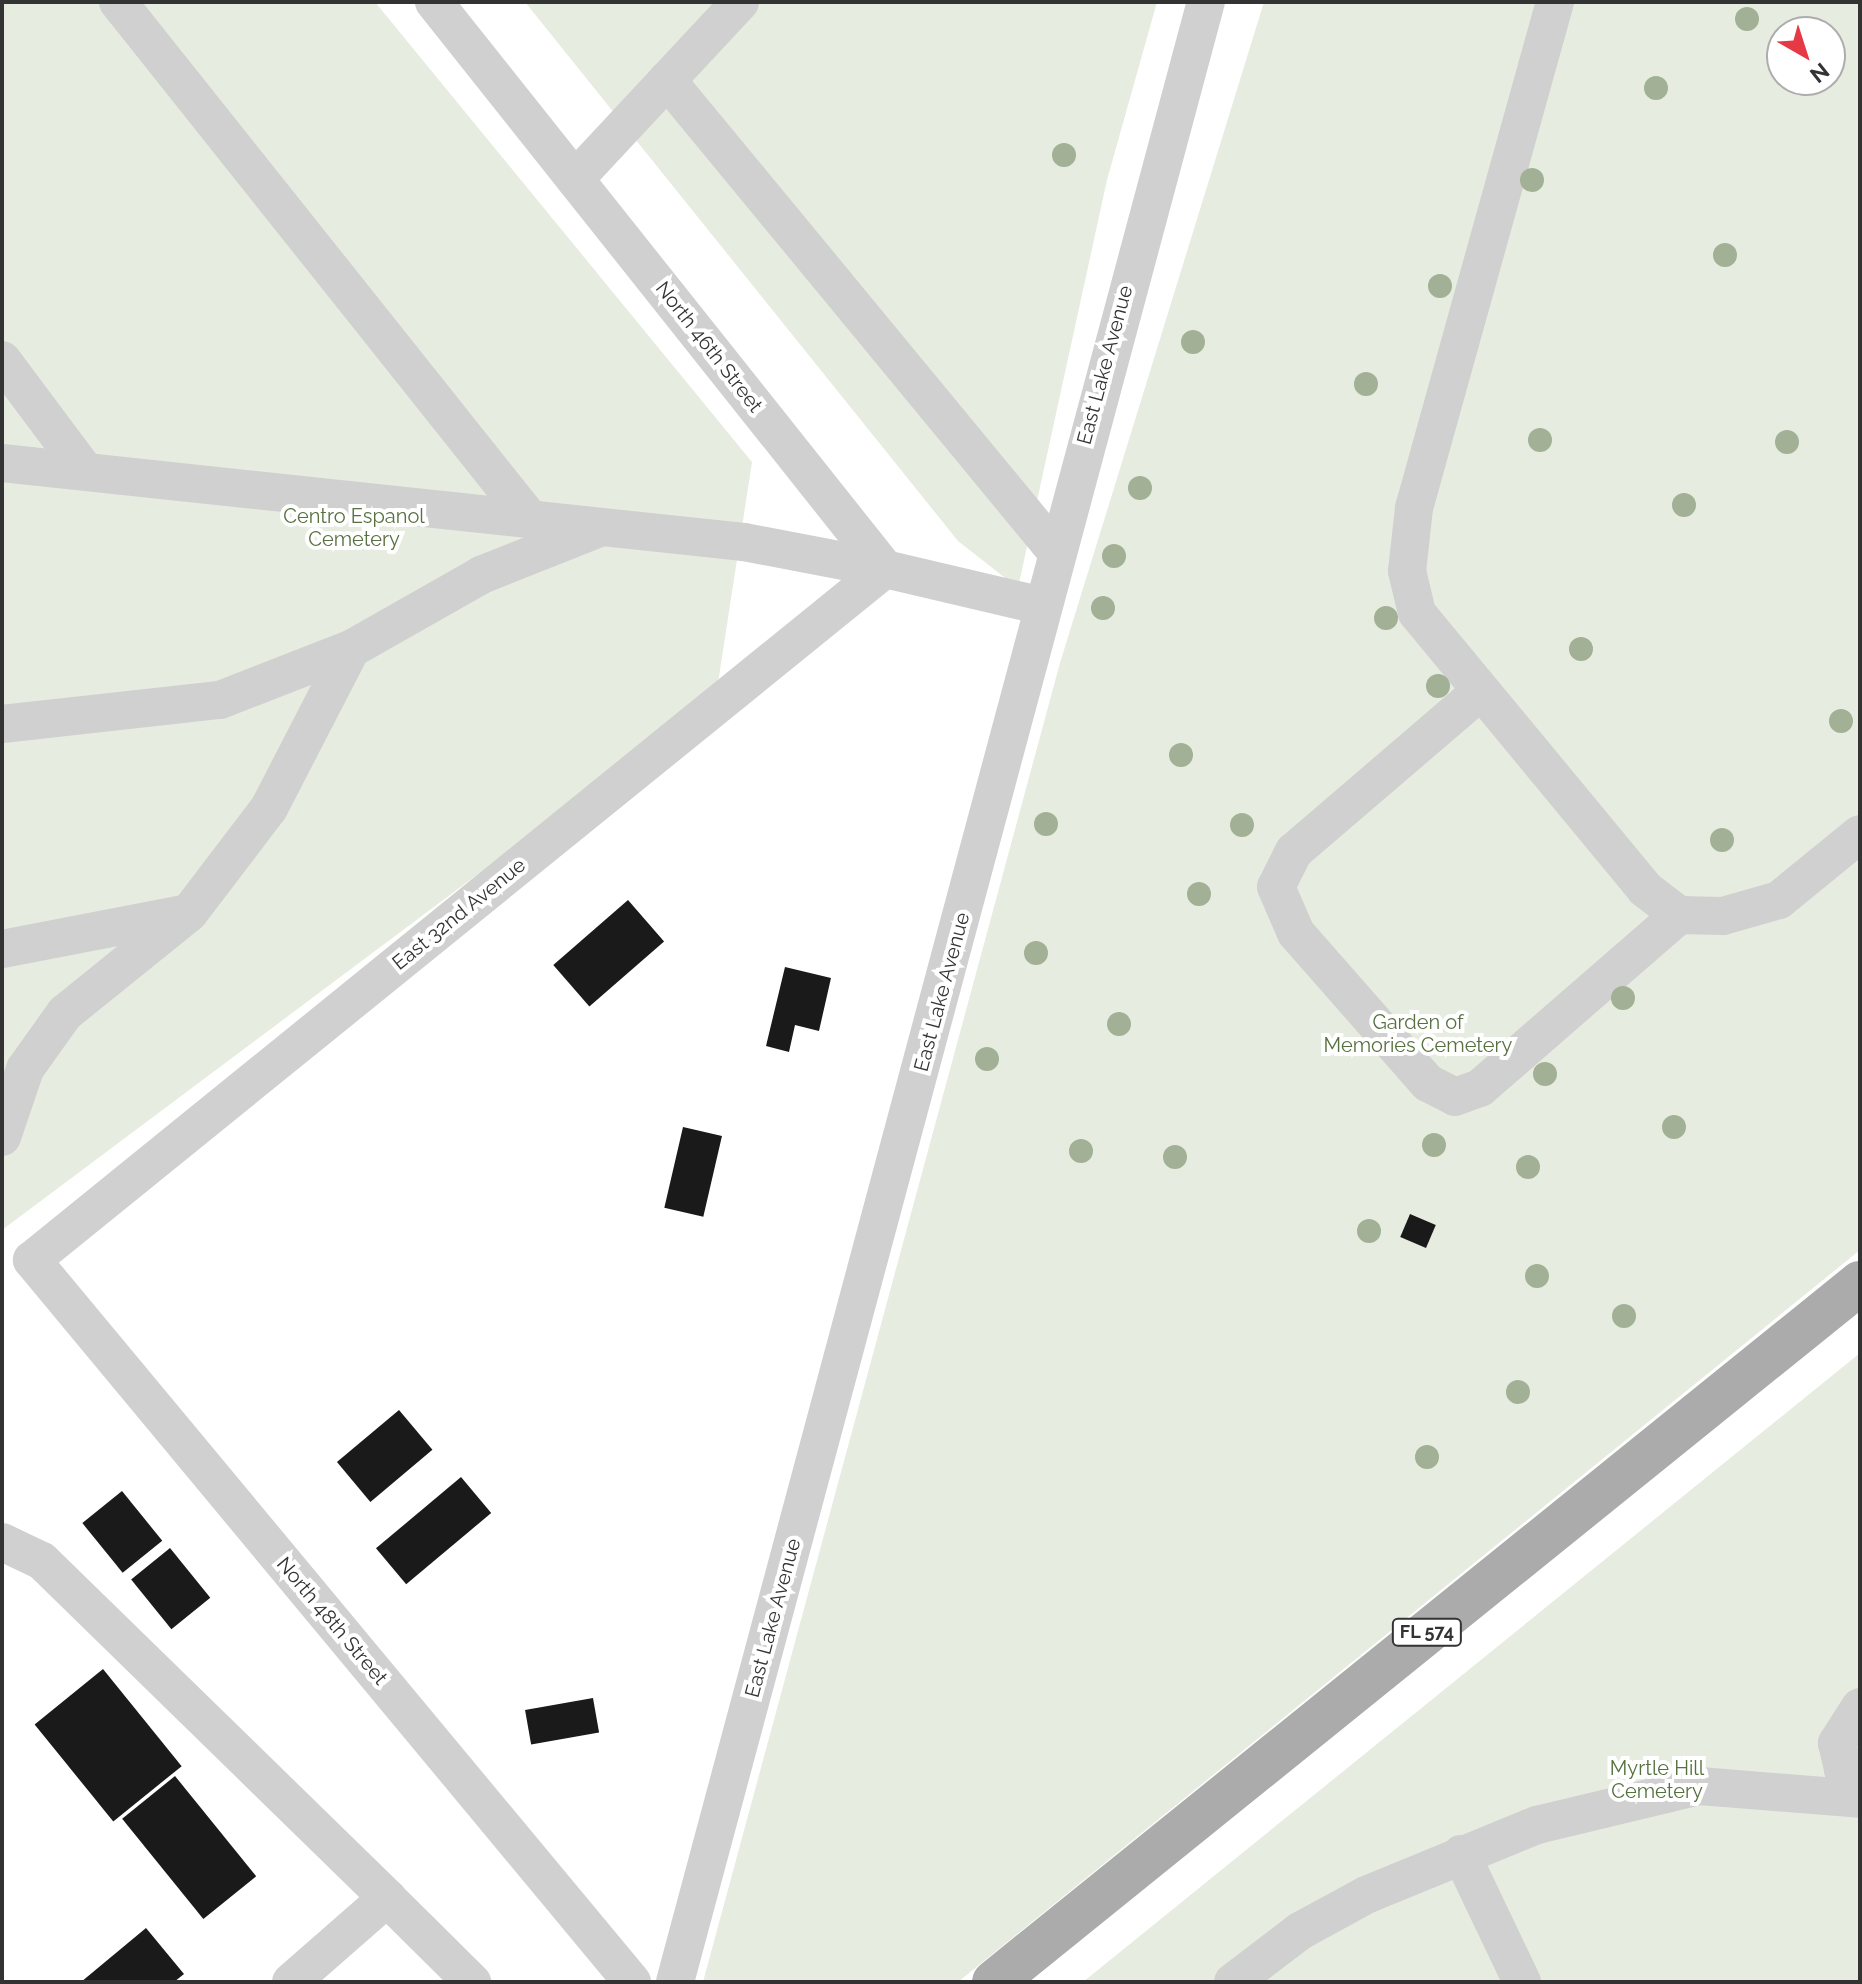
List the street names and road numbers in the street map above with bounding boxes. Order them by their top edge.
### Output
street label: North 46th Street [650,277,768,417]
street label: East Lake Avenue [1072,283,1138,447]
street label: East 32nd Avenue [387,853,531,975]
street label: East Lake Avenue [909,910,975,1074]
street label: East Lake Avenue [740,1536,806,1700]
street label: North 48th Street [272,1552,392,1690]
road number: FL 574 [1391,1618,1463,1646]

